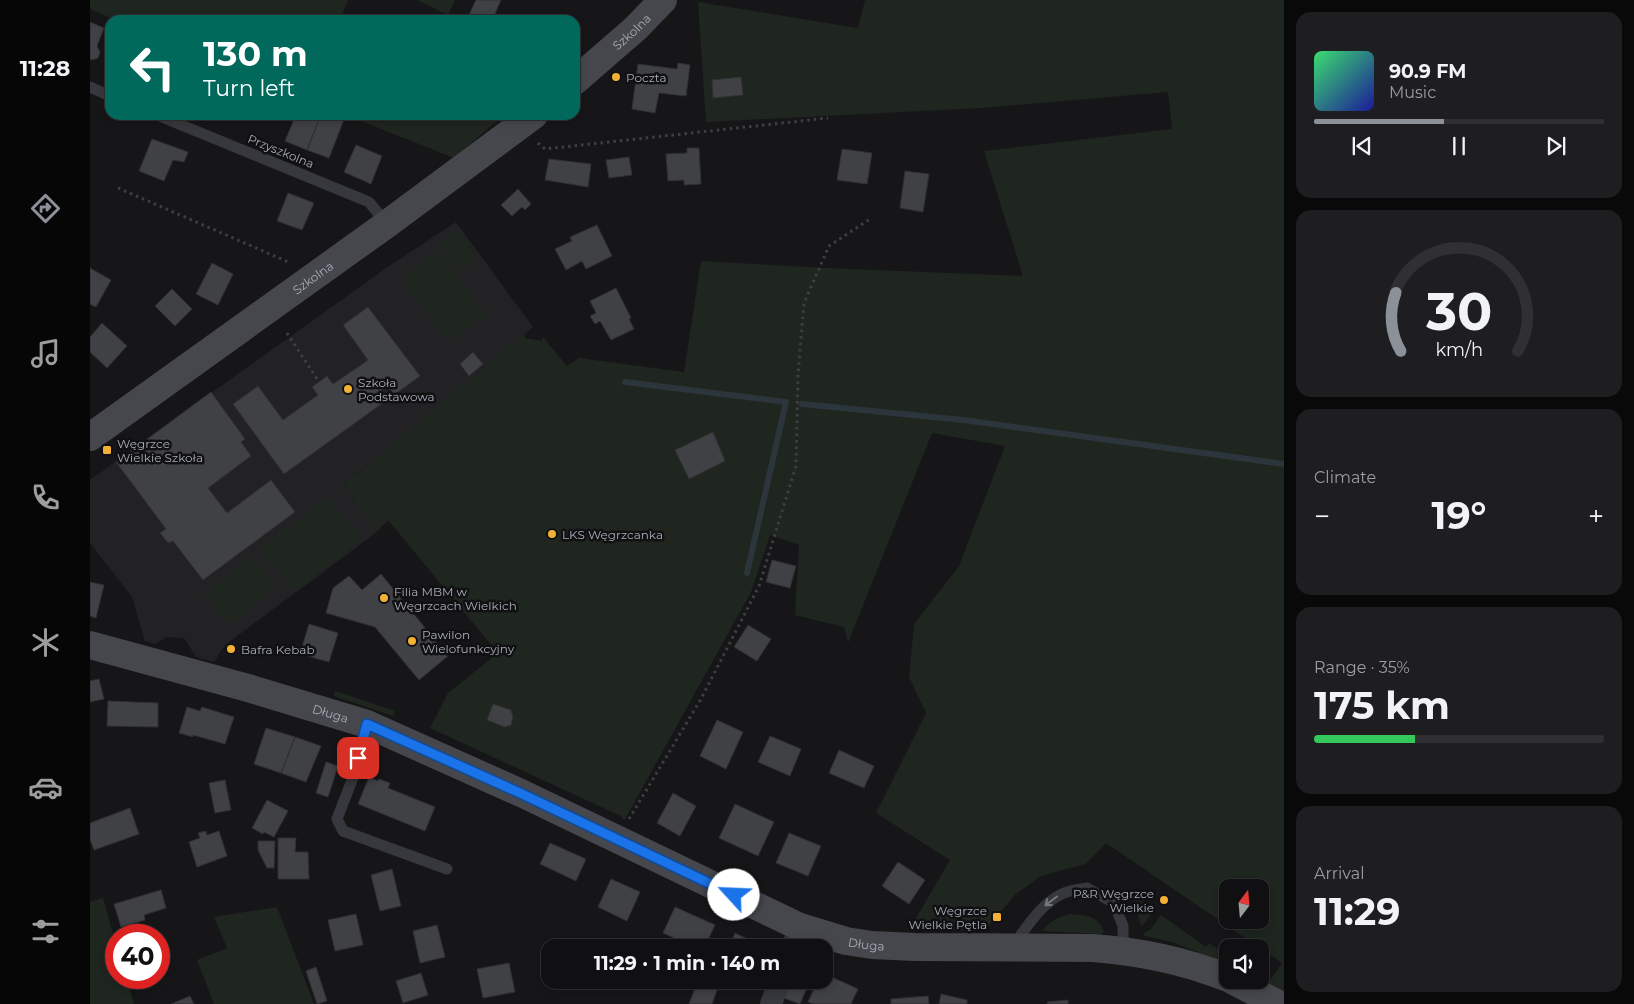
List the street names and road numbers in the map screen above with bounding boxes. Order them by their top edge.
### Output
street label: Szkolna [609,10,653,53]
street label: Przyszkolna [246,131,316,171]
street label: Szkolna [289,258,336,297]
street label: Długa [311,700,350,725]
street label: Długa [847,934,885,953]

